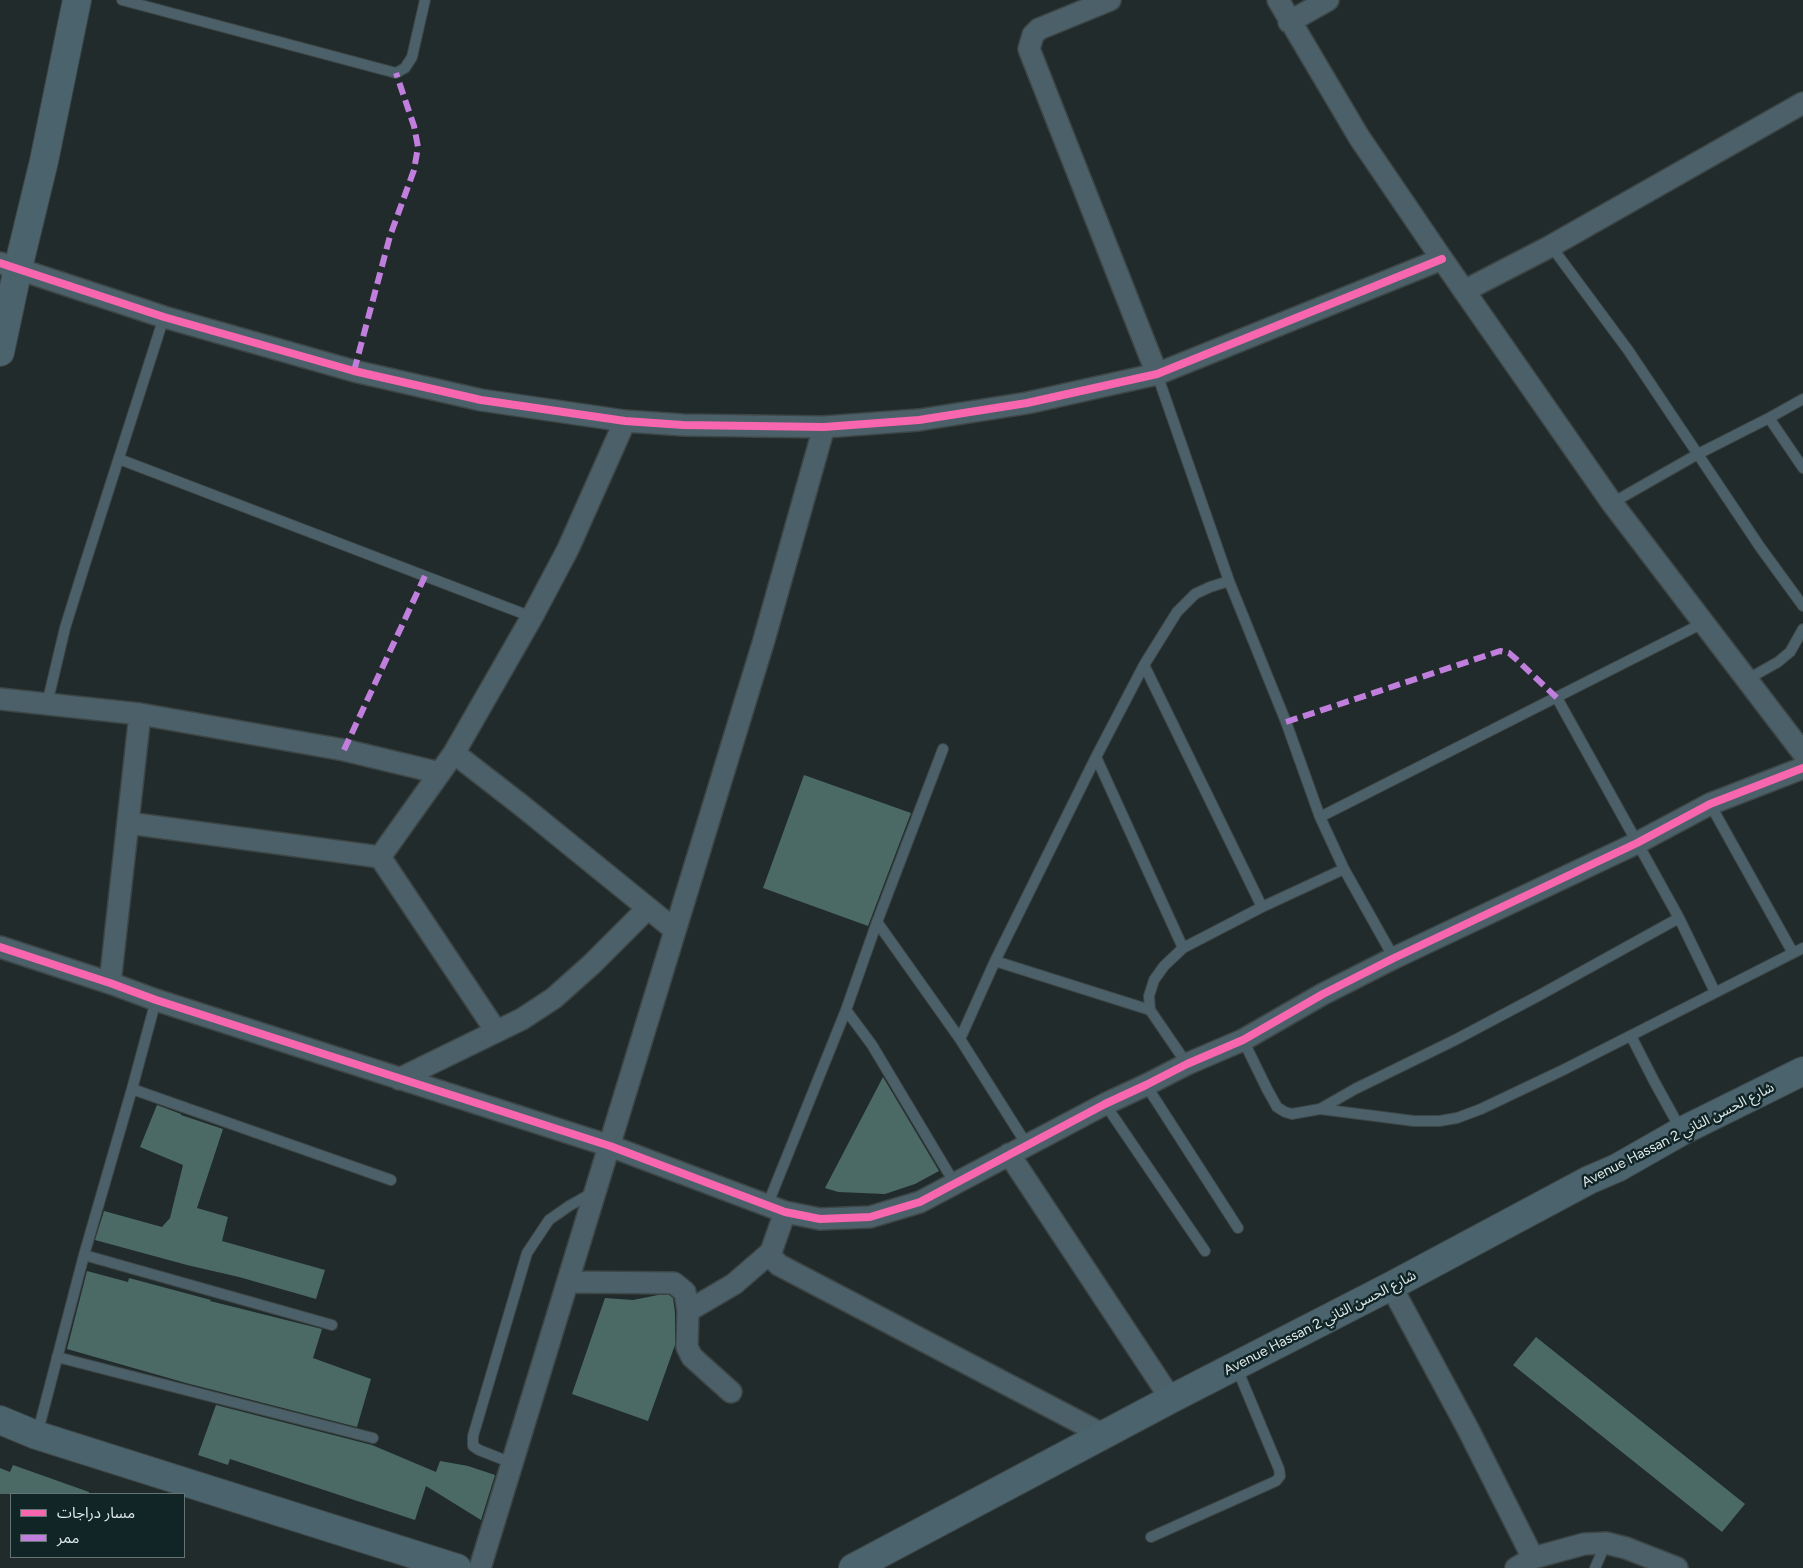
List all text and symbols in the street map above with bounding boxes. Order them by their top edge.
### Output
street label: Avenue Hassan 2 شارع الحسن الثاني [1579,1079,1777,1191]
street label: Avenue Hassan 2 شارع الحسن الثاني [1221,1267,1419,1379]
legend [10,1493,185,1558]
text: مسار دراجات [57,1504,135,1522]
text: ممر [57,1529,80,1547]

